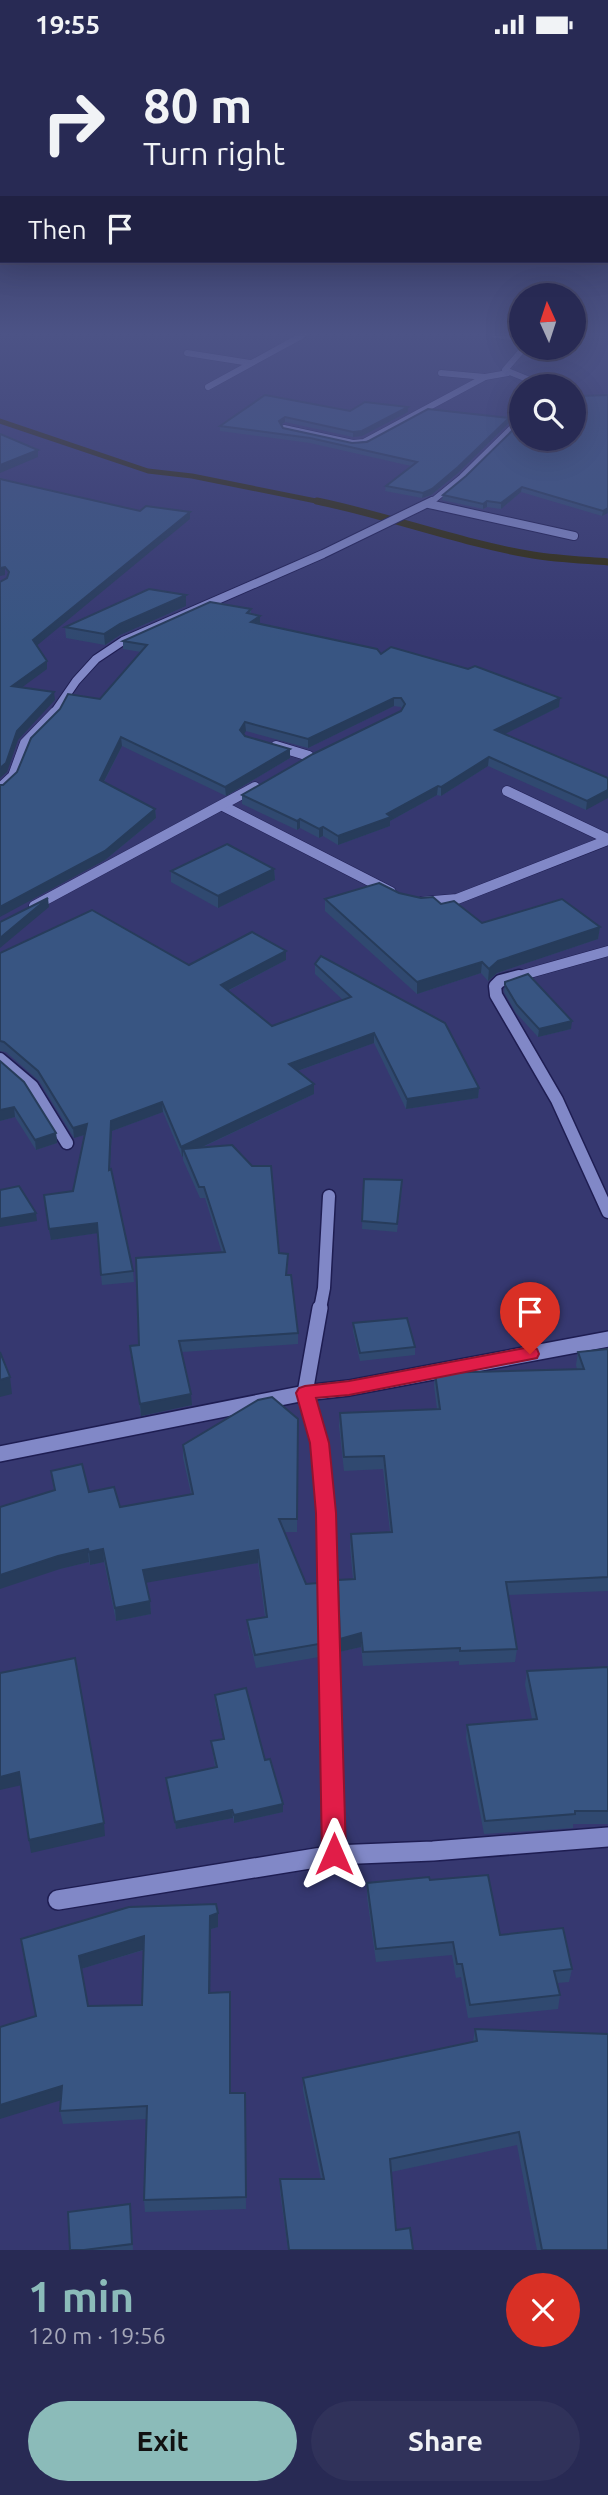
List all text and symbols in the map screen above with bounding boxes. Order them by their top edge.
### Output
text: 19:55 [35,10,100,39]
icon: right [28,77,119,168]
text: 80 m [143,77,252,132]
text: Turn right [143,135,285,171]
icon: arrive [101,210,139,248]
text: Then [28,215,87,244]
north arrow [509,283,586,361]
map controls [509,283,586,451]
button: search [509,374,586,451]
pin [500,1282,560,1354]
icon: arrive [511,1293,549,1331]
position arrow [297,1817,371,1891]
text: 1 min [28,2273,134,2320]
button: close [506,2273,580,2347]
text: 120 m · 19:56 [28,2323,166,2348]
button: Exit [28,2401,297,2481]
button: Share [311,2401,580,2481]

